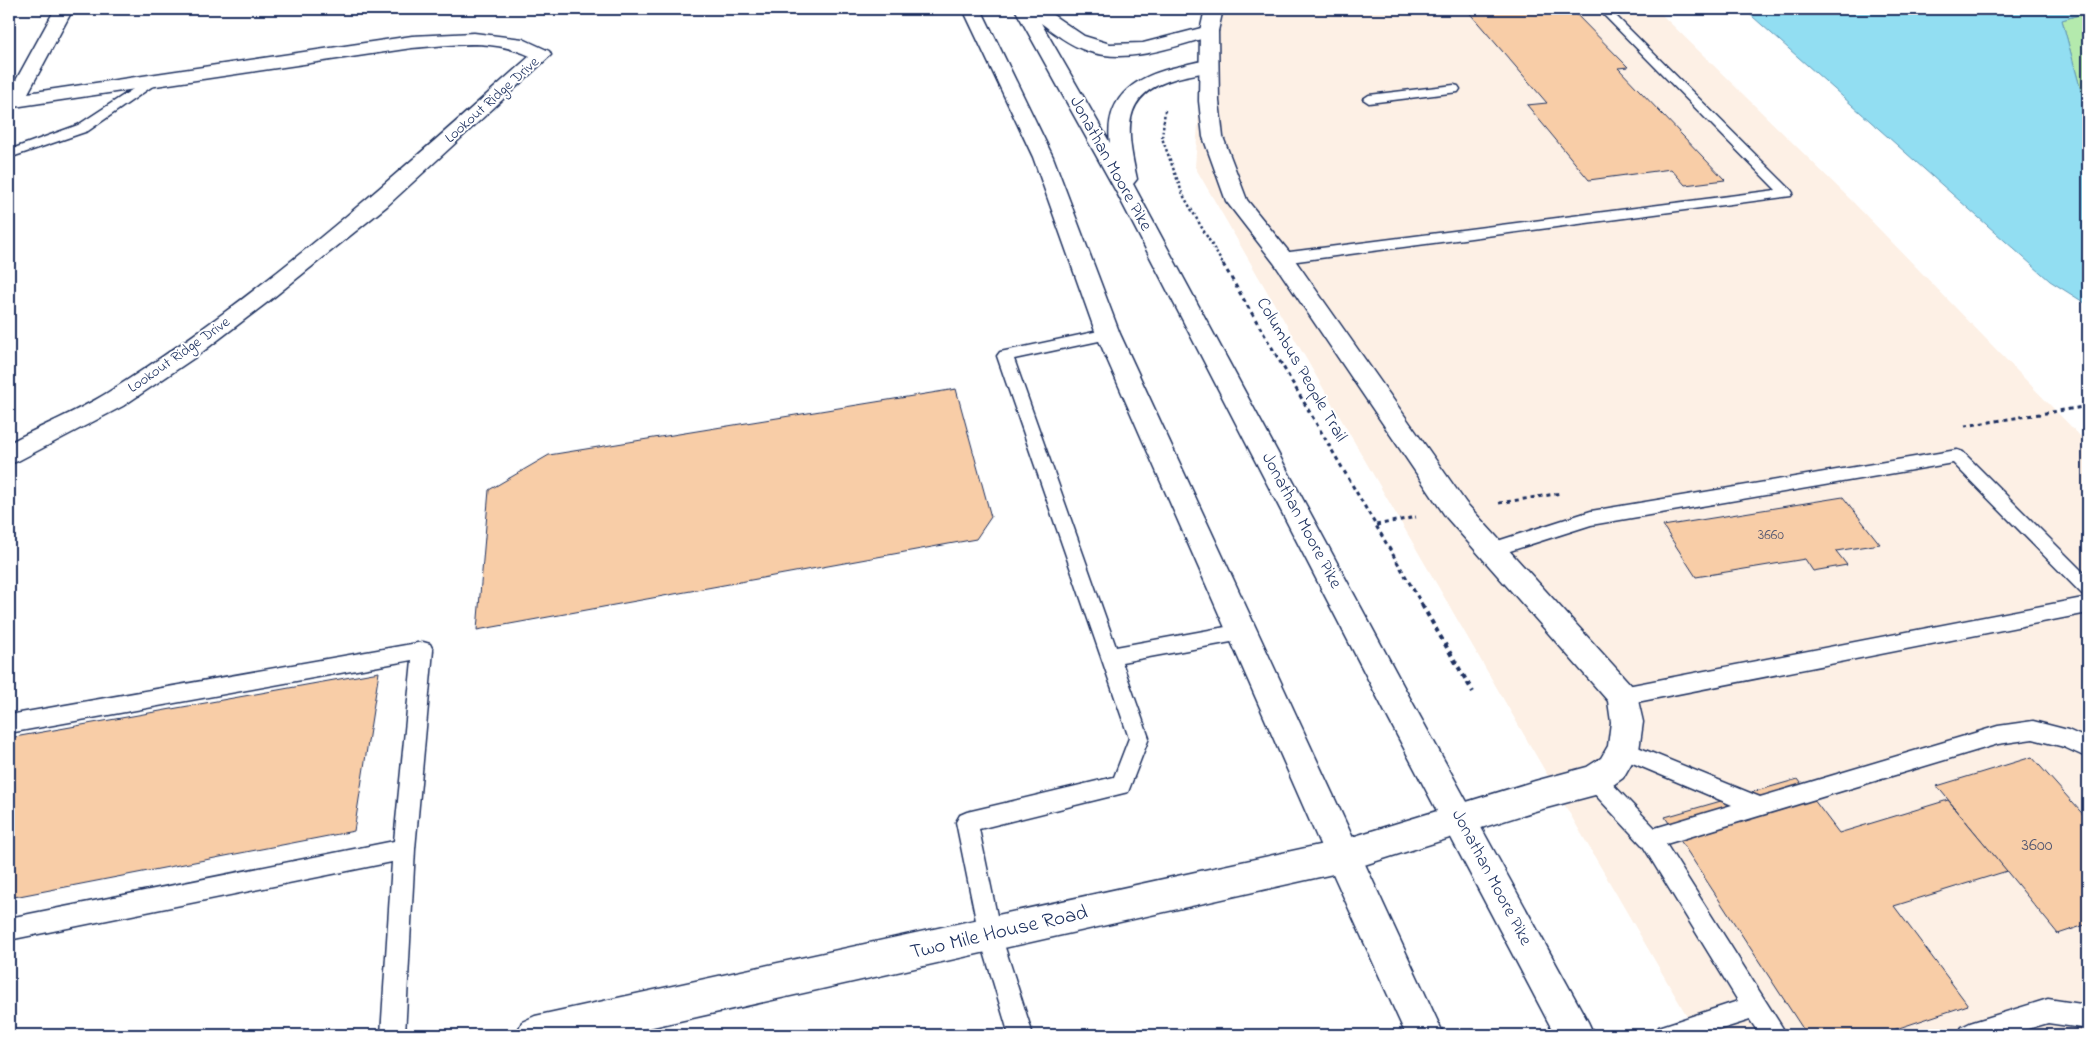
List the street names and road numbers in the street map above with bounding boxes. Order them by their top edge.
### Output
street label: Lookout Ridge Drive [440,51,545,149]
street label: Jonathan Moore Pike [1062,92,1158,237]
street label: Columbus People Trail [1249,293,1353,447]
street label: Lookout Ridge Drive [123,311,235,399]
street label: Jonathan Moore Pike [1254,448,1348,594]
street label: Jonathan Moore Pike [1444,805,1538,951]
street label: Two Mile House Road [907,898,1091,968]

